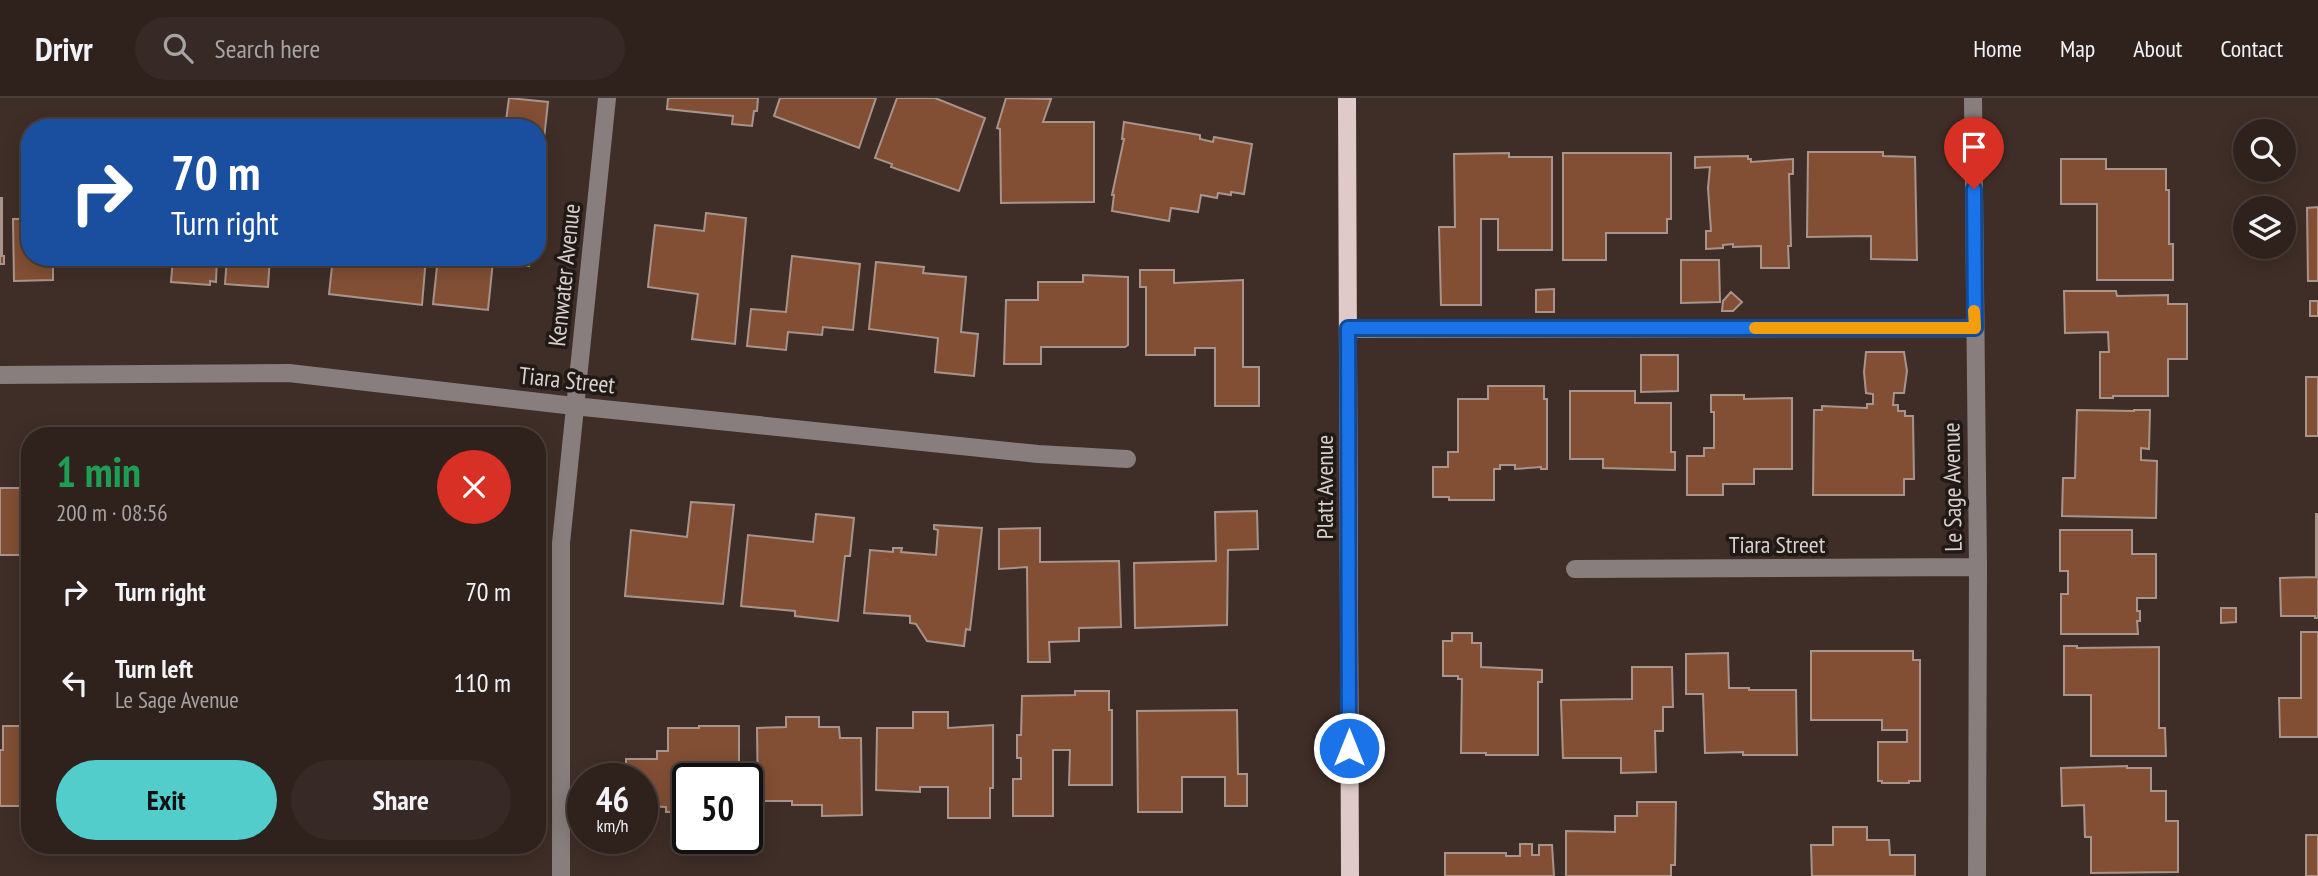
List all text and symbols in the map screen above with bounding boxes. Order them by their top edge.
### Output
search box [135,17,625,80]
text: Drivr [35,27,93,70]
icon: search [159,29,197,67]
text: Search here [215,32,320,65]
text: Home [1973,33,2022,64]
text: Map [2060,33,2095,64]
text: About [2133,33,2182,64]
text: Contact [2220,33,2283,64]
pin [1944,117,2004,189]
map controls [2233,119,2296,259]
button: search [2233,119,2296,182]
icon: arrive [1955,128,1993,166]
text: 70 m [171,140,260,204]
icon: right [56,147,147,238]
button: layers [2233,196,2296,259]
text: Turn right [171,202,279,244]
street label: Kenwater Avenue [541,202,587,348]
street label: Tiara Street [517,360,617,400]
street label: Le Sage Avenue [1935,422,1969,552]
street label: Platt Avenue [1309,435,1340,539]
text: 1 min [56,444,141,499]
button: close [437,450,511,524]
text: 200 m · 08:56 [56,498,168,527]
street label: Tiara Street [1729,529,1826,560]
icon: right [56,573,94,611]
text: Turn right [115,575,206,608]
text: 70 m [465,575,511,608]
text: Turn left [115,652,193,685]
icon: left [56,664,94,702]
text: 110 m [453,666,511,699]
text: Le Sage Avenue [115,685,239,714]
position arrow [1312,711,1386,785]
button: Exit [56,760,277,840]
button: Share [291,760,511,840]
speed limit sign: 50 [672,763,763,854]
text: 46 [596,776,629,822]
text: km/h [597,814,628,837]

